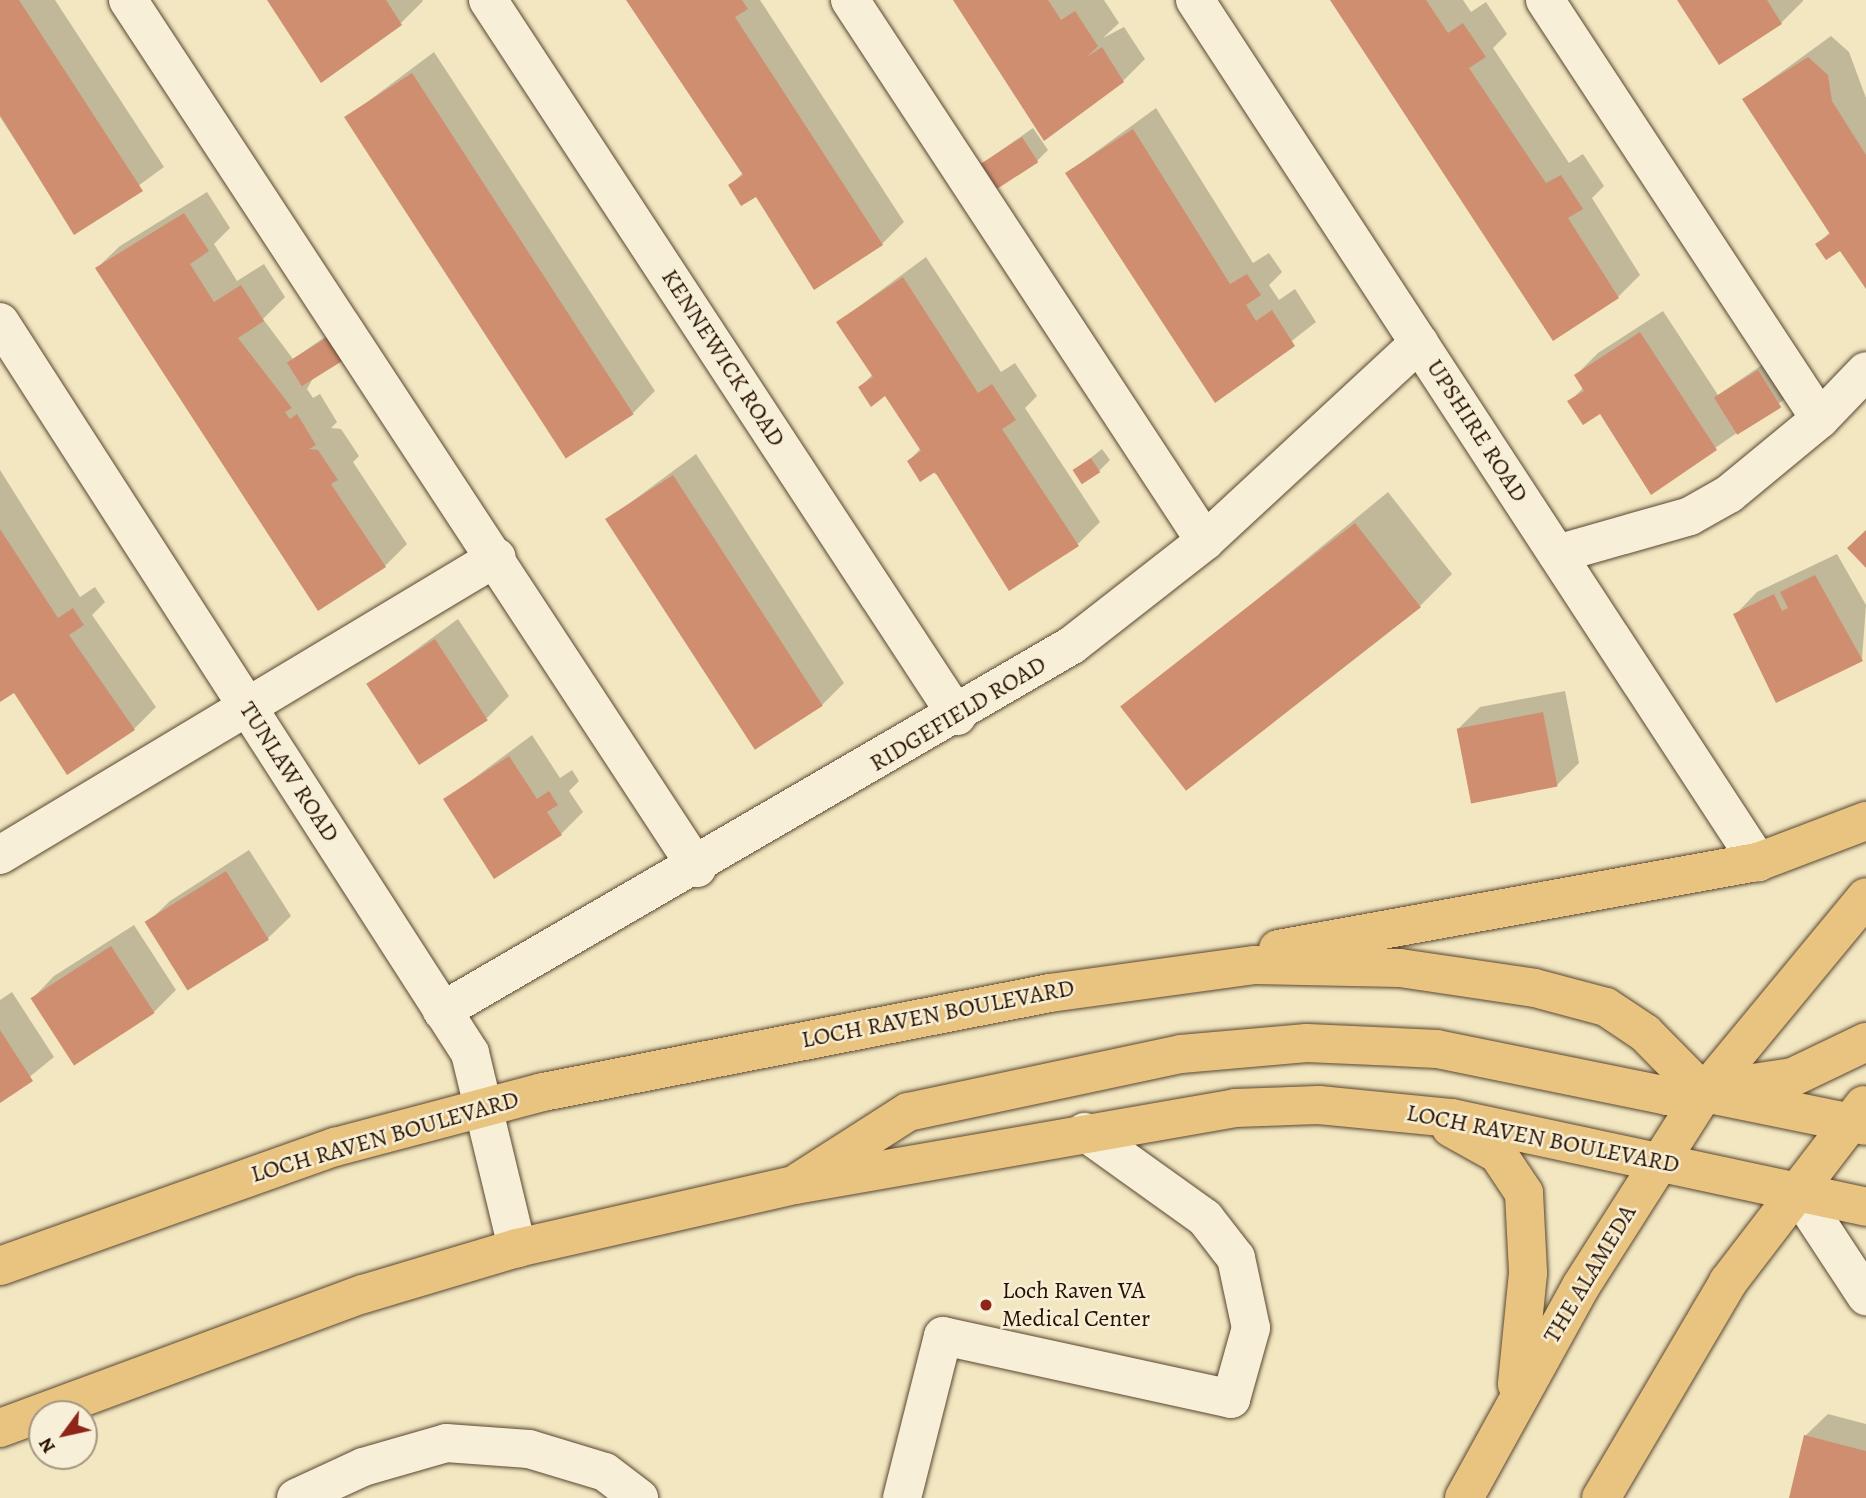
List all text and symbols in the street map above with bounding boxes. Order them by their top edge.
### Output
street label: KENNEWICK ROAD [655,264,791,452]
street label: UPSHIRE ROAD [1420,354,1534,508]
street label: RIDGEFIELD ROAD [865,650,1051,778]
street label: TUNLAW ROAD [233,697,345,847]
street label: LOCH RAVEN BOULEVARD [799,973,1077,1055]
street label: LOCH RAVEN BOULEVARD [248,1085,522,1189]
street label: LOCH RAVEN BOULEVARD [1404,1098,1682,1180]
street label: THE ALAMEDA [1537,1200,1643,1348]
place label: Loch Raven VA Medical Center [1002,1277,1150,1333]
marker: Loch Raven VA Medical Center [976,1295,996,1315]
north arrow [28,1400,98,1470]
text: N [32,1432,62,1458]

